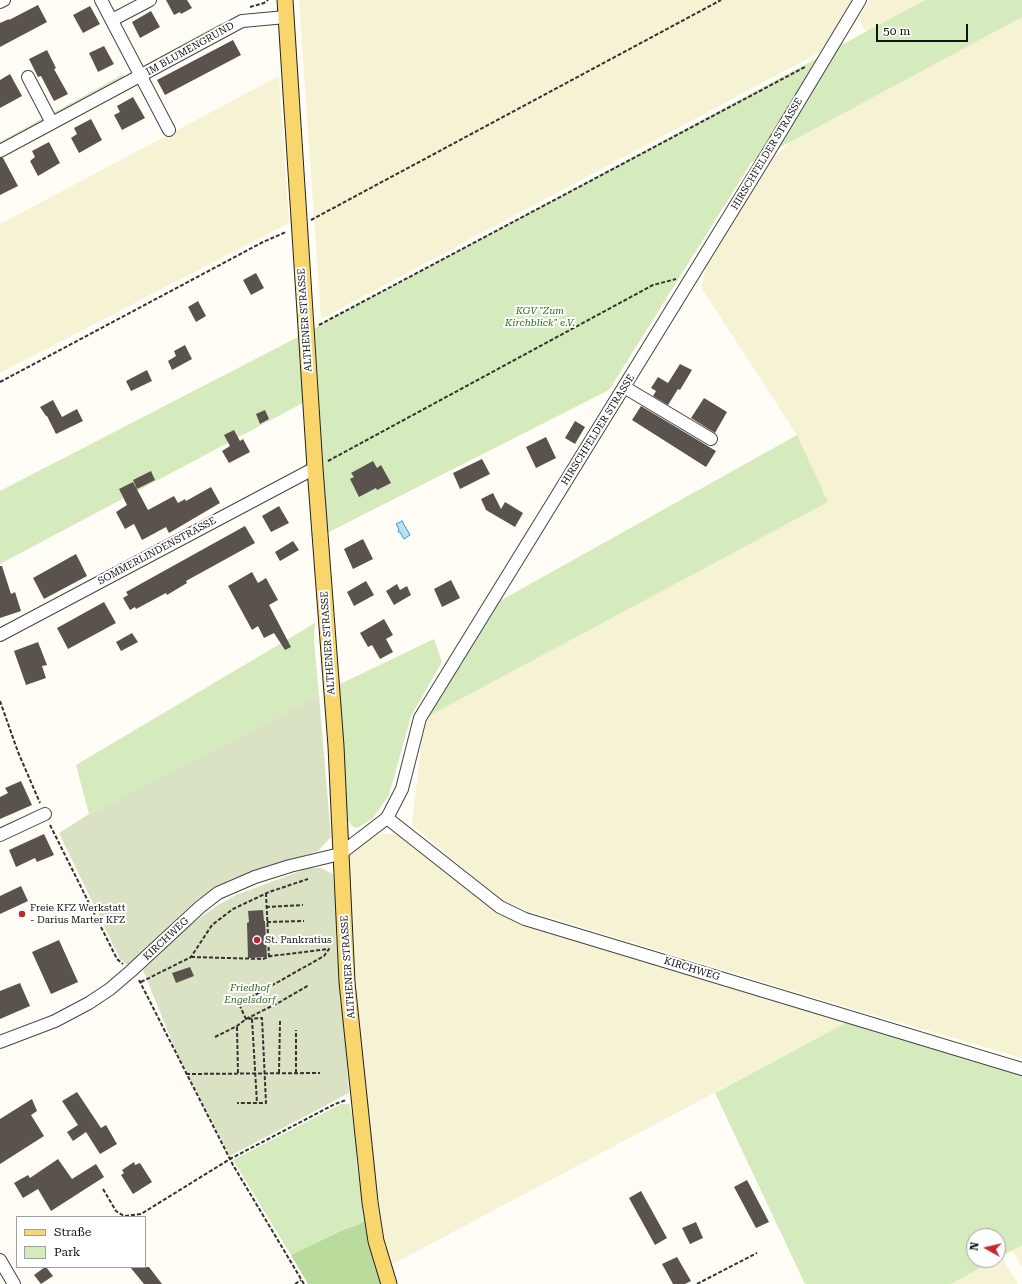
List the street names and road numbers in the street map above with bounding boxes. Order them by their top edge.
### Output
street label: IM BLUMENGRUND [144,20,236,78]
street label: HIRSCHFELDER STRASSE [729,96,805,212]
street label: ALTHENER STRASSE [295,268,315,372]
street label: HIRSCHFELDER STRASSE [559,372,637,488]
street label: SOMMERLINDENSTRASSE [96,515,218,587]
street label: ALTHENER STRASSE [318,591,338,695]
street label: KIRCHWEG [141,915,191,963]
street label: ALTHENER STRASSE [338,915,358,1019]
street label: KIRCHWEG [663,955,721,983]

